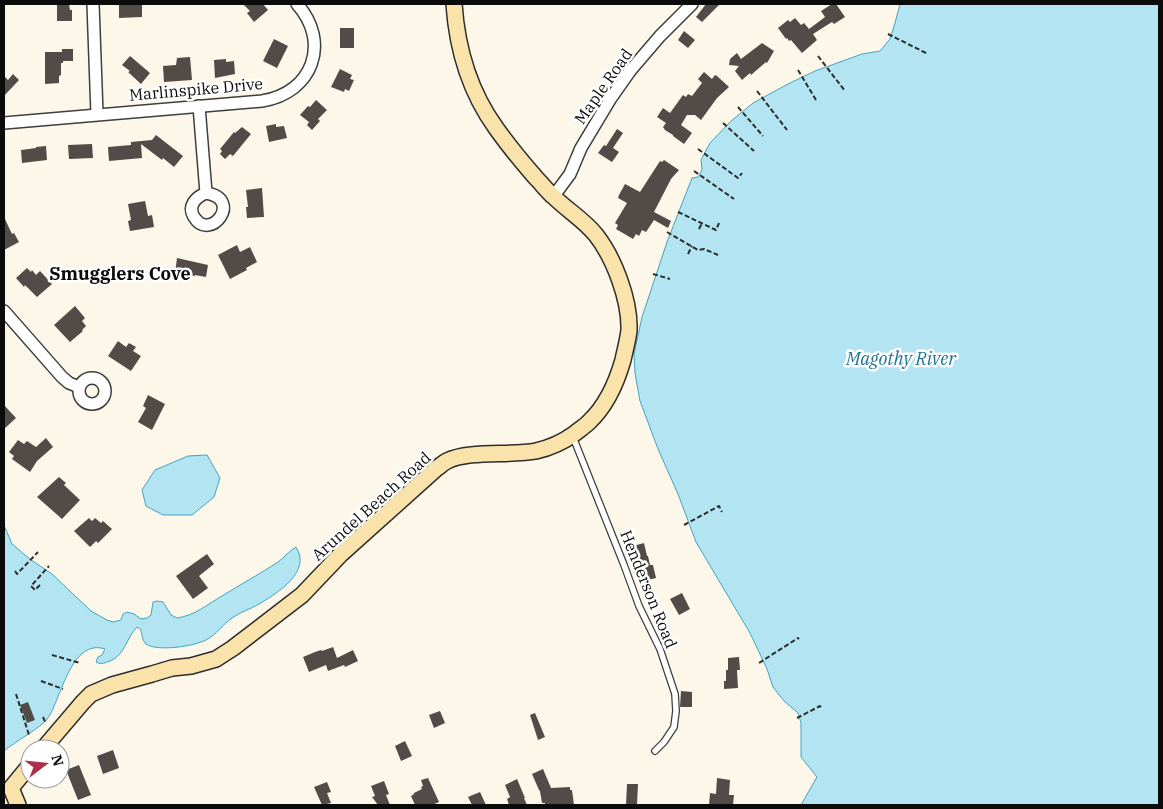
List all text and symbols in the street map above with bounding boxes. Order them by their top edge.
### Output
street label: Maple Road [570,44,637,128]
street label: Marlinspike Drive [128,73,264,105]
district label: Smugglers Cove [49,262,191,285]
water label: Magothy River [845,347,957,370]
street label: Arundel Beach Road [307,447,435,565]
street label: Henderson Road [616,527,682,651]
north arrow [20,739,70,789]
text: N [47,753,68,768]

